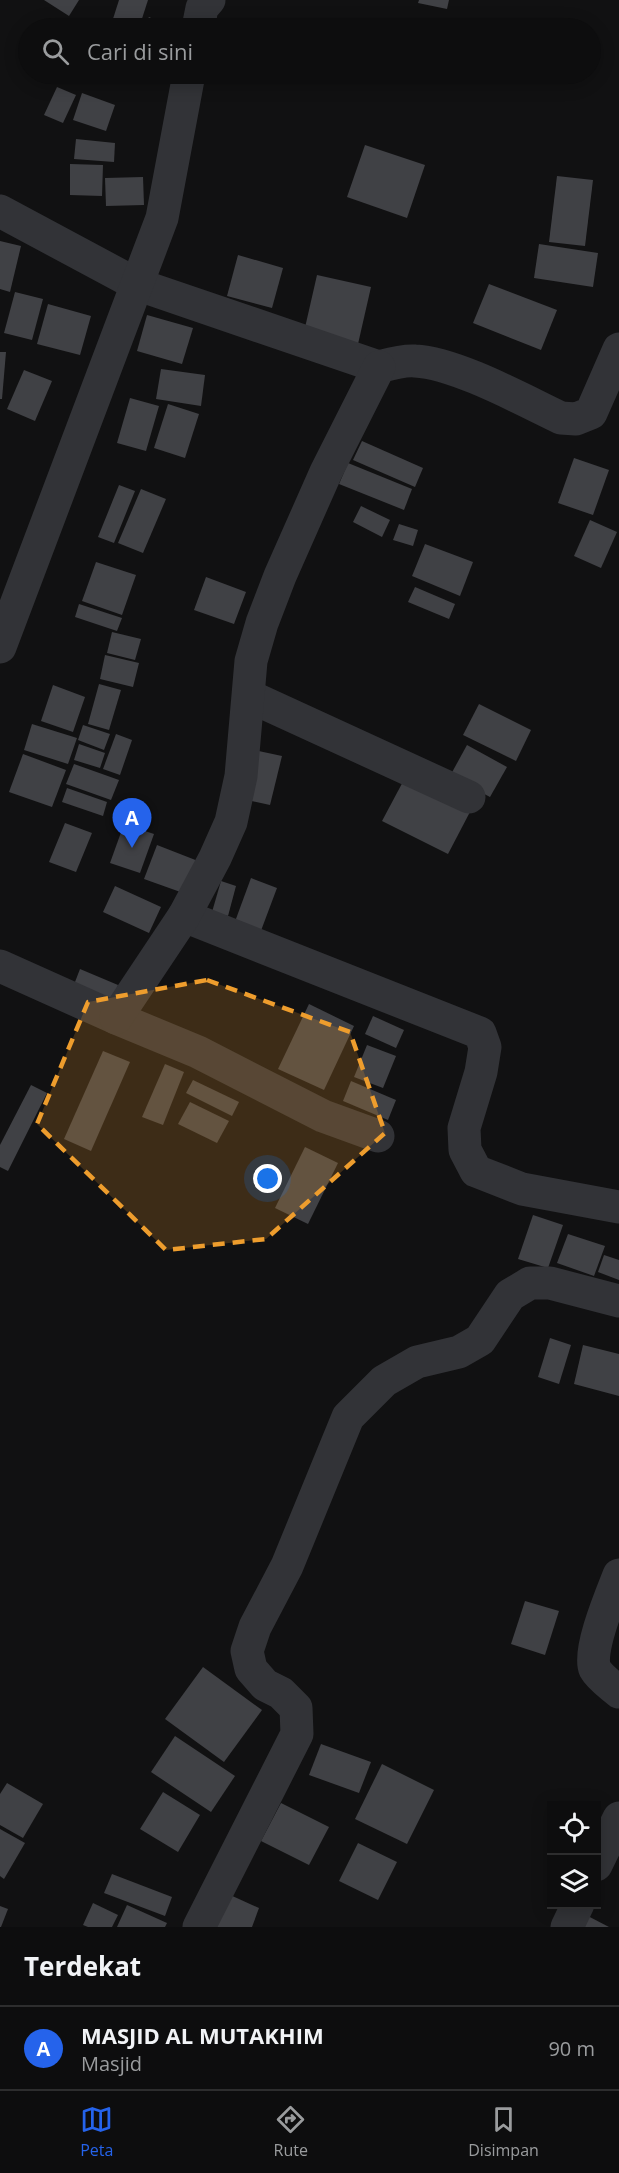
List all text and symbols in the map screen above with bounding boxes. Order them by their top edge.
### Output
search box [18,18,601,84]
icon: search [39,35,72,68]
text: Cari di sini [87,36,193,66]
pin: A [112,798,152,848]
your location [253,1164,282,1193]
map controls [547,1801,601,1909]
button: locate [547,1801,601,1855]
button: layers [547,1855,601,1909]
text: Terdekat [24,1948,141,1984]
text: MASJID AL MUTAKHIM [81,2020,324,2050]
text: A [37,2035,50,2062]
text: 90 m [548,2035,595,2062]
text: Masjid [81,2050,142,2077]
tab: Peta [80,2103,113,2161]
tab: Rute [274,2103,308,2161]
tab: Disimpan [468,2103,539,2161]

